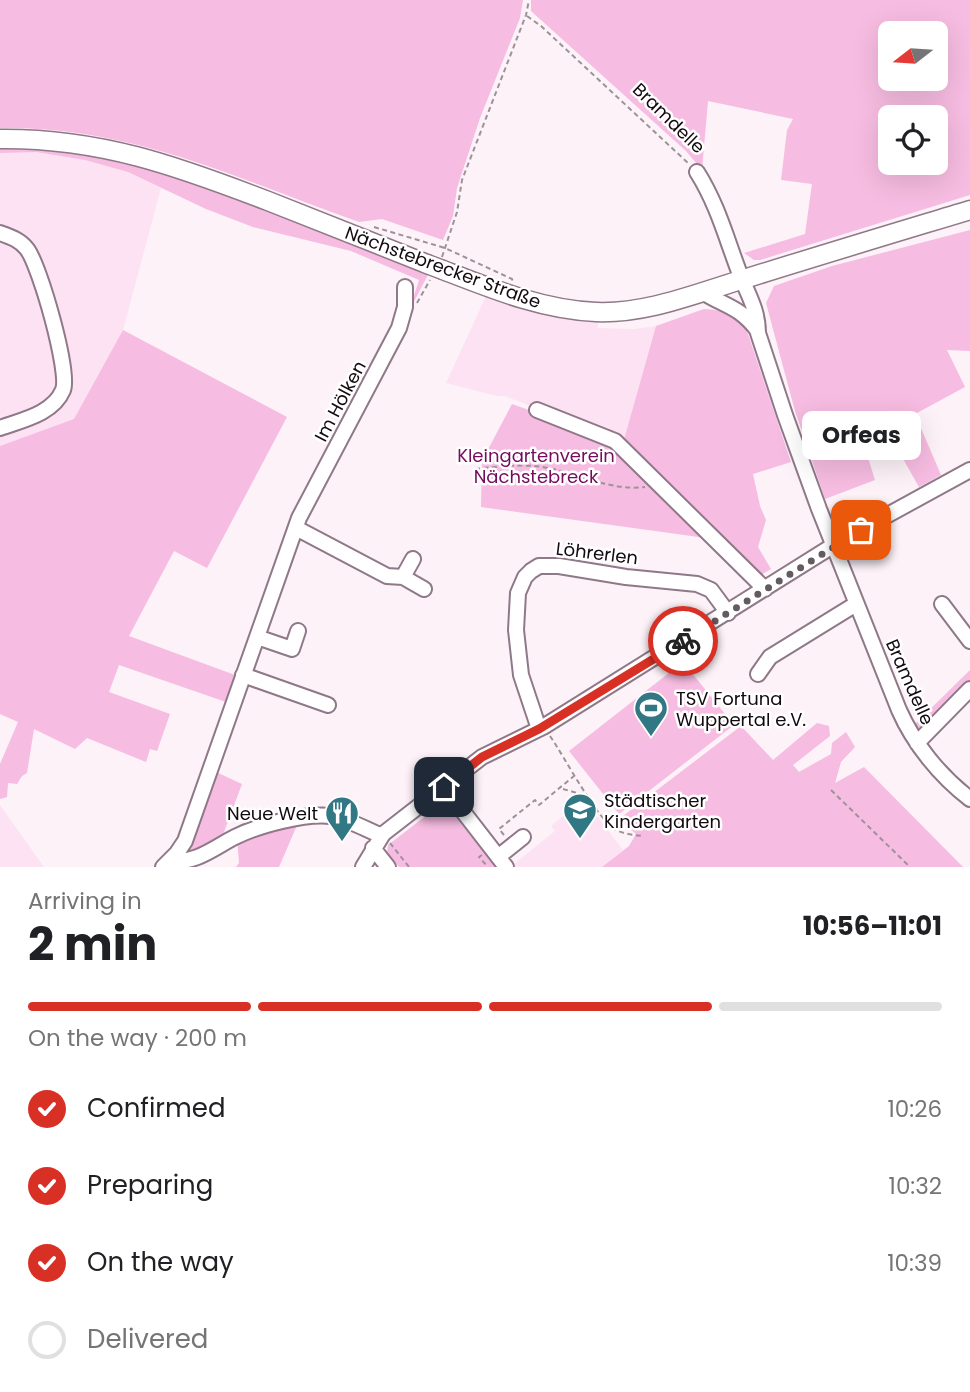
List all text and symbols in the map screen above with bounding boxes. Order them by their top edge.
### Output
north arrow [878,21,948,91]
map controls [878,21,948,175]
street label: Bramdelle [627,77,711,159]
button: locate [878,105,948,175]
street label: Nächstebrecker Straße [342,220,544,314]
street label: Im Hölken [308,356,372,446]
callout: Orfeas [802,411,920,460]
text: Orfeas [822,419,901,451]
park label: Kleingartenverein Nächstebreck [457,443,615,489]
pin [831,500,891,560]
icon: bag [842,511,880,549]
street label: Löhrerlen [555,536,639,570]
courier [648,606,718,676]
icon: bike [664,622,702,660]
street label: Bramdelle [880,635,940,729]
place label: TSV Fortuna Wuppertal e.V. [676,686,806,732]
sports icon: TSV Fortuna Wuppertal e.V. [632,689,670,738]
pin [414,757,474,817]
icon: home [425,768,463,806]
place label: Städtischer Kindergarten [604,788,721,834]
school or university icon: Städtischer Kindergarten [561,791,599,840]
restaurant icon: Neue Welt [323,794,361,843]
place label: Neue Welt [227,801,318,826]
text: Arriving in [28,885,142,917]
text: 10:56–11:01 [803,908,942,944]
text: 2 min [28,912,157,976]
text: On the way · 200 m [28,1022,247,1054]
icon: check [28,1090,66,1128]
text: Confirmed [87,1090,225,1126]
text: 10:26 [887,1093,942,1125]
icon: check [28,1167,66,1205]
text: Preparing [87,1167,213,1203]
text: 10:32 [889,1170,942,1202]
icon: check [28,1244,66,1282]
text: On the way [87,1244,234,1280]
text: 10:39 [887,1247,942,1279]
text: Delivered [87,1321,208,1357]

